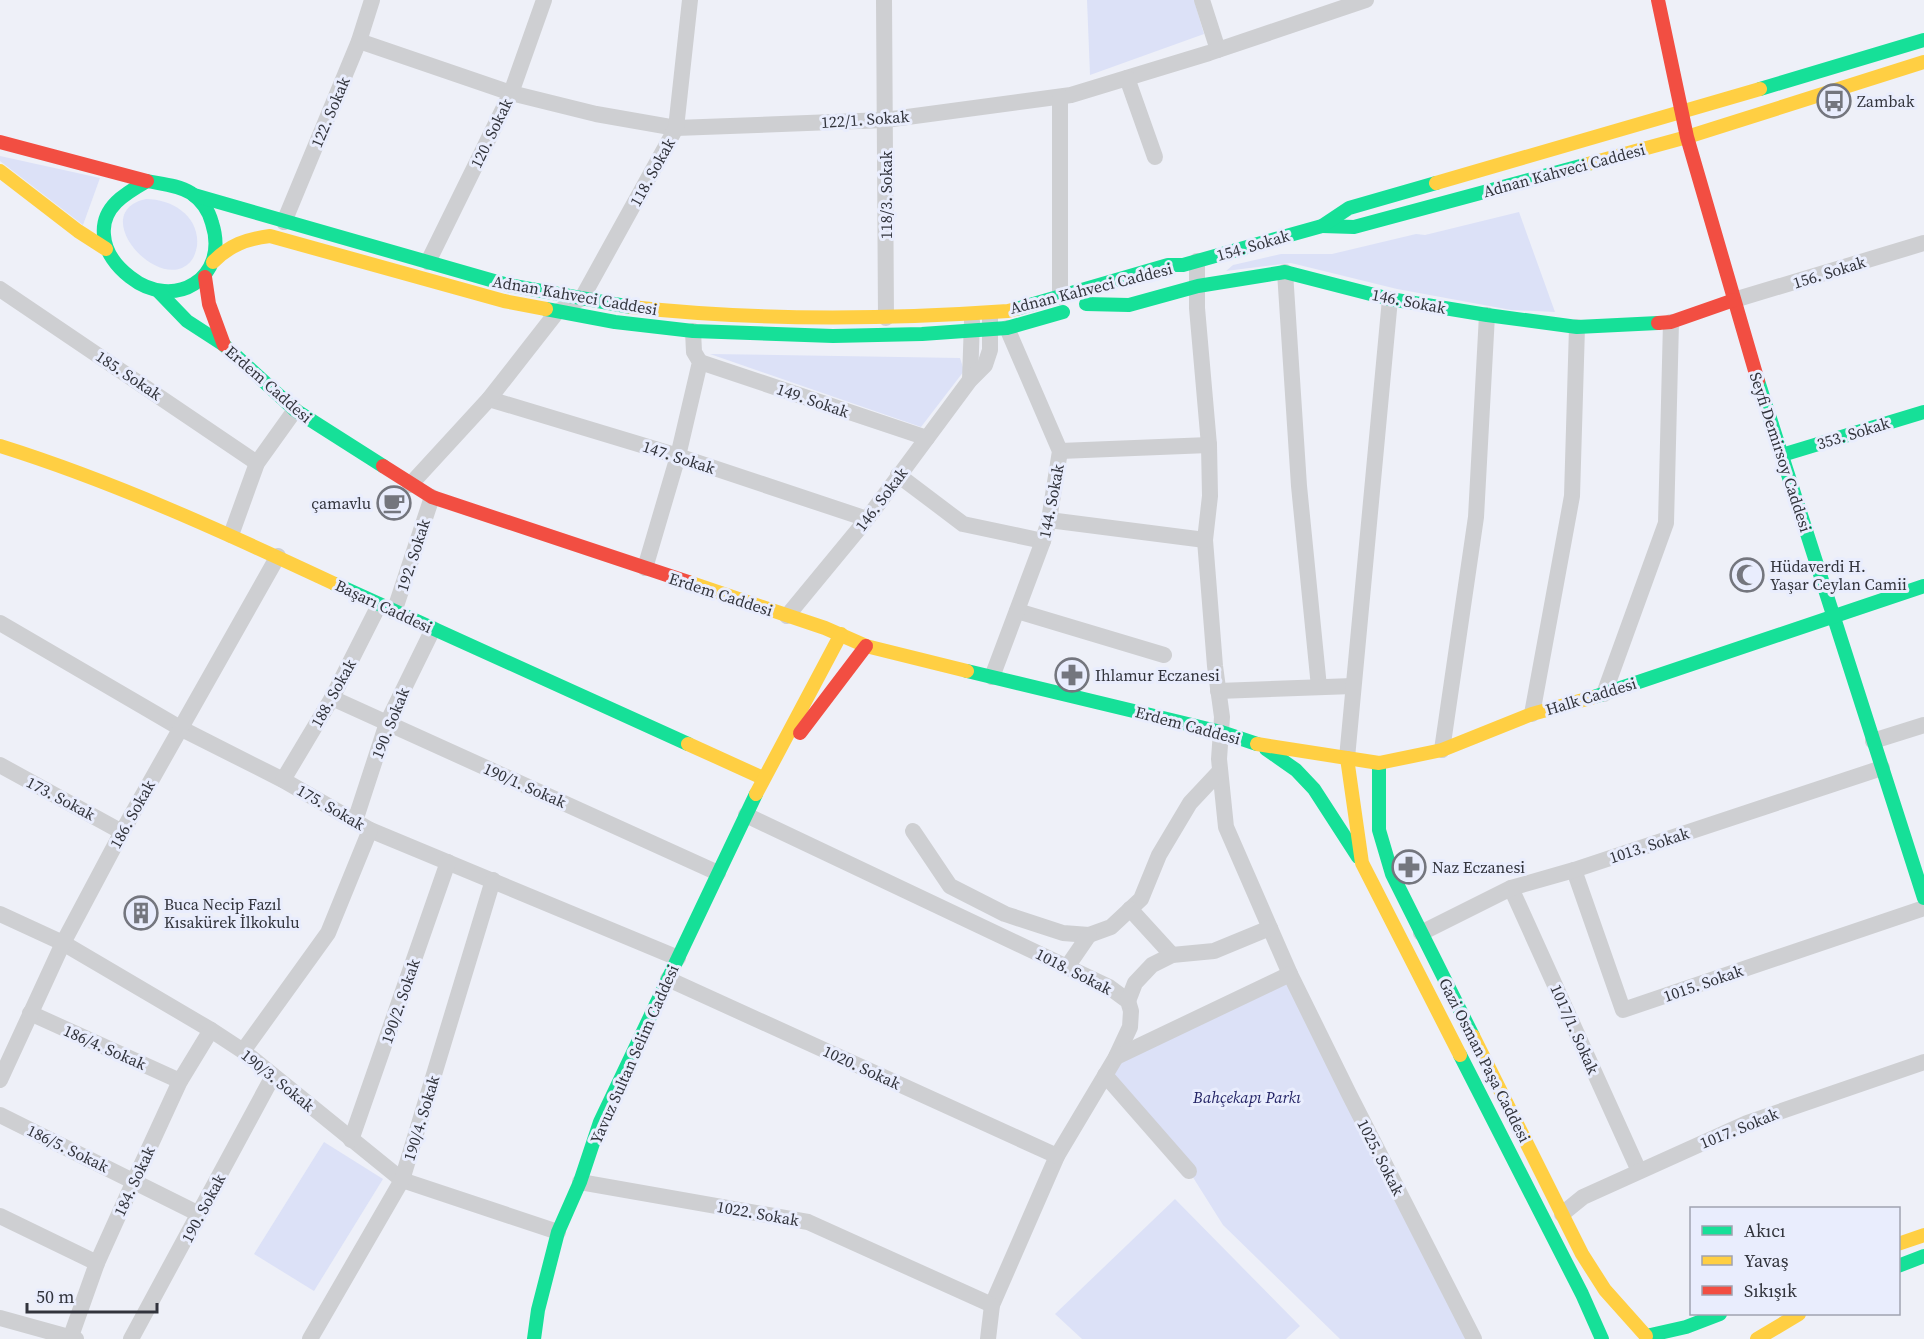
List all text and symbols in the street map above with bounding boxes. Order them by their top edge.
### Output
street label: 122. Sokak [305,73,355,151]
bus stop icon: Zambak [1816,83,1852,119]
place label: Zambak [1857,90,1915,112]
street label: 120. Sokak [465,94,517,172]
street label: 122/1. Sokak [820,105,910,133]
street label: 118. Sokak [624,134,680,210]
street label: Adnan Kahveci Caddesi [1481,138,1648,202]
street label: 118/3. Sokak [875,151,897,239]
street label: 154. Sokak [1214,224,1292,266]
street label: 156. Sokak [1790,250,1868,293]
street label: Adnan Kahveci Caddesi [1007,257,1175,319]
street label: Adnan Kahveci Caddesi [491,270,659,320]
street label: 146. Sokak [1370,283,1448,319]
street label: Erdem Caddesi [221,340,317,428]
street label: 185. Sokak [92,345,166,405]
street label: Seyfi Demirsoy Caddesi [1745,369,1817,535]
street label: 149. Sokak [774,377,852,423]
street label: 353. Sokak [1814,411,1892,454]
street label: 147. Sokak [640,435,718,479]
street label: 146. Sokak [850,462,912,536]
street label: 144. Sokak [1033,462,1069,540]
cafe icon: çamavlu [376,485,412,521]
place label: çamavlu [311,492,371,514]
street label: 192. Sokak [391,516,435,594]
place label: Hüdaverdi H. Yaşar Ceylan Camii [1770,555,1907,595]
mosque icon: Hüdaverdi H. Yaşar Ceylan Camii [1729,557,1765,593]
street label: Erdem Caddesi [666,567,776,621]
street label: Başarı Caddesi [332,574,436,638]
street label: 188. Sokak [305,655,361,731]
pharmacy icon: Ihlamur Eczanesi [1054,657,1090,693]
place label: Ihlamur Eczanesi [1095,664,1220,686]
street label: Halk Caddesi [1543,672,1639,720]
street label: 190. Sokak [366,684,414,762]
street label: Erdem Caddesi [1133,700,1243,750]
street label: 190/1. Sokak [480,757,570,813]
street label: 173. Sokak [23,771,99,825]
street label: 186. Sokak [104,776,160,852]
street label: 175. Sokak [293,779,369,835]
street label: 1013. Sokak [1606,822,1692,868]
pharmacy icon: Naz Eczanesi [1391,849,1427,885]
place label: Naz Eczanesi [1432,856,1525,878]
place label: Buca Necip Fazıl Kısakürek İlkokulu [164,893,299,933]
building icon: Buca Necip Fazıl Kısakürek İlkokulu [123,895,159,931]
street label: 1018. Sokak [1032,942,1116,1000]
street label: 190/2. Sokak [375,955,425,1046]
street label: 1015. Sokak [1660,959,1746,1007]
street label: Yavuz Sultan Selim Caddesi [584,961,684,1147]
street label: Gazi Osman Paşa Caddesi [1434,974,1536,1146]
street label: 1017/1. Sokak [1545,981,1605,1078]
street label: 186/4. Sokak [60,1019,150,1075]
street label: 1020. Sokak [820,1039,904,1095]
street label: 190/3. Sokak [237,1044,319,1116]
street label: 190/4. Sokak [398,1072,444,1163]
park label: Bahçekapı Parkı [1192,1086,1301,1108]
street label: 1017. Sokak [1696,1102,1782,1154]
street label: 1025. Sokak [1352,1115,1410,1199]
street label: 186/5. Sokak [24,1119,113,1177]
street label: 184. Sokak [108,1142,160,1220]
street label: 190. Sokak [176,1170,230,1246]
street label: 1022. Sokak [715,1195,801,1231]
legend [1690,1207,1900,1315]
text: Akıcı [1744,1218,1785,1243]
text: Yavaş [1744,1248,1789,1273]
scale bar [27,1276,158,1314]
text: Sıkışık [1744,1278,1797,1303]
text: 50 m [36,1284,74,1309]

